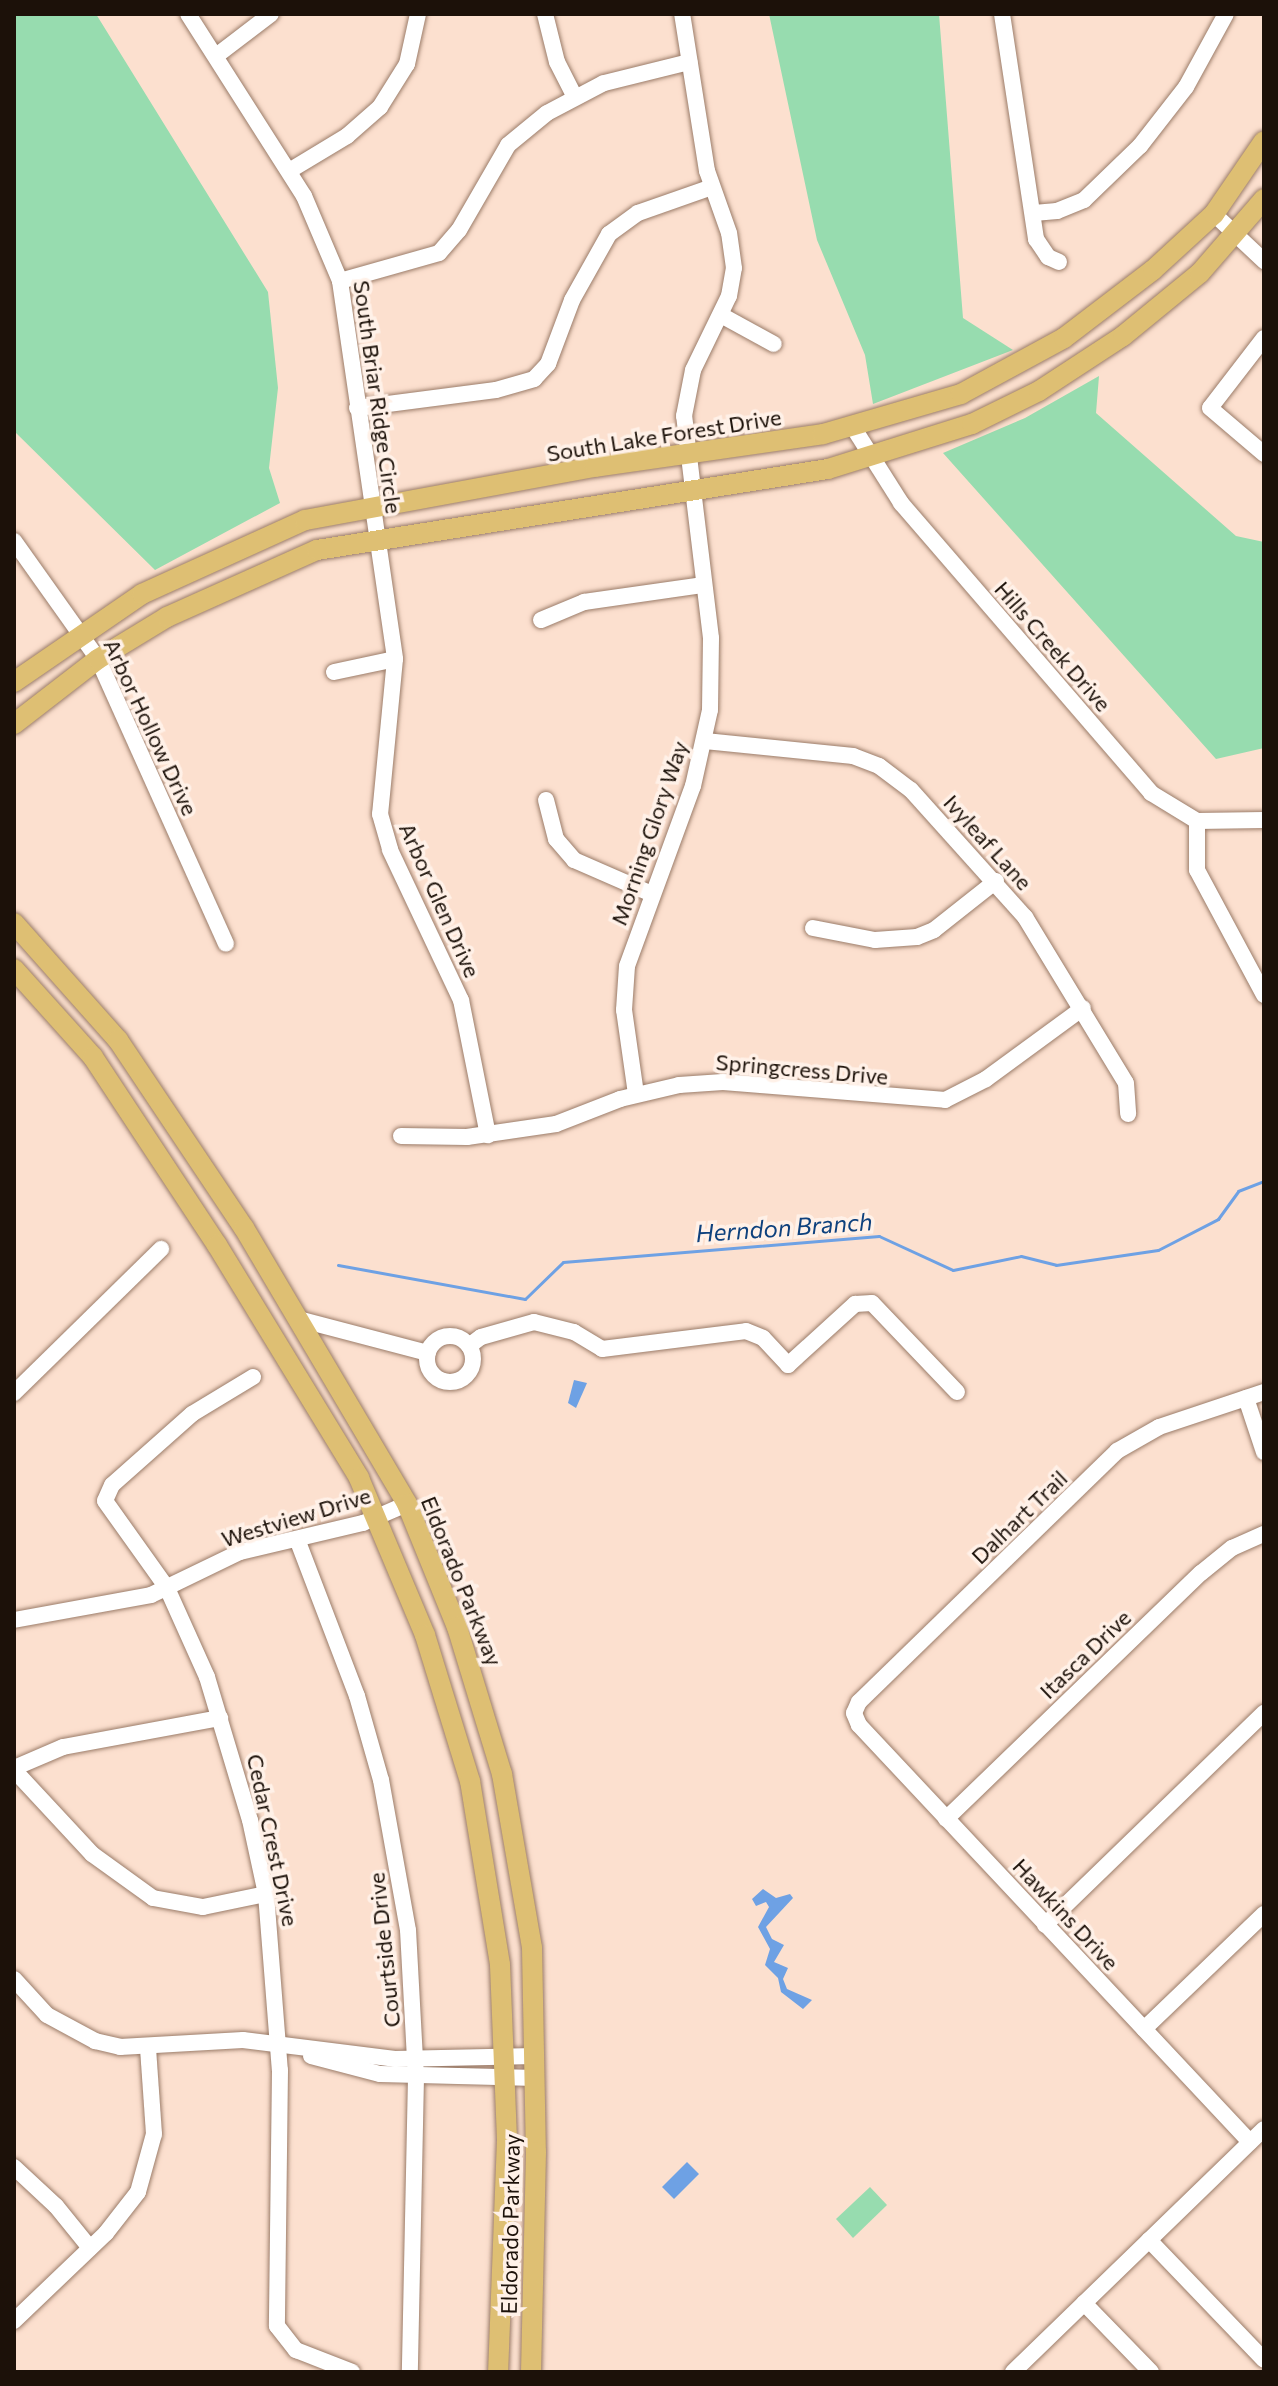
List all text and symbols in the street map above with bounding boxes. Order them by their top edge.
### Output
street label: South Briar Ridge Circle [349,279,407,515]
street label: South Lake Forest Drive [545,403,783,467]
street label: Hills Creek Drive [989,576,1117,716]
street label: Arbor Hollow Drive [99,635,203,819]
street label: Morning Glory Way [605,737,693,929]
street label: Ivyleaf Lane [938,789,1038,895]
street label: Arbor Glen Drive [394,819,486,981]
street label: Springcress Drive [715,1048,889,1090]
water label: Herndon Branch [695,1206,873,1248]
street label: Dalhart Trail [966,1465,1072,1569]
street label: Westview Drive [218,1482,374,1552]
street label: Eldorado Parkway [416,1492,508,1670]
street label: Itasca Drive [1034,1604,1136,1704]
street label: Cedar Crest Drive [242,1752,304,1928]
street label: Hawkins Drive [1008,1853,1124,1975]
street label: Courtside Drive [363,1871,405,2029]
street label: Eldorado Parkway [495,2133,525,2315]

